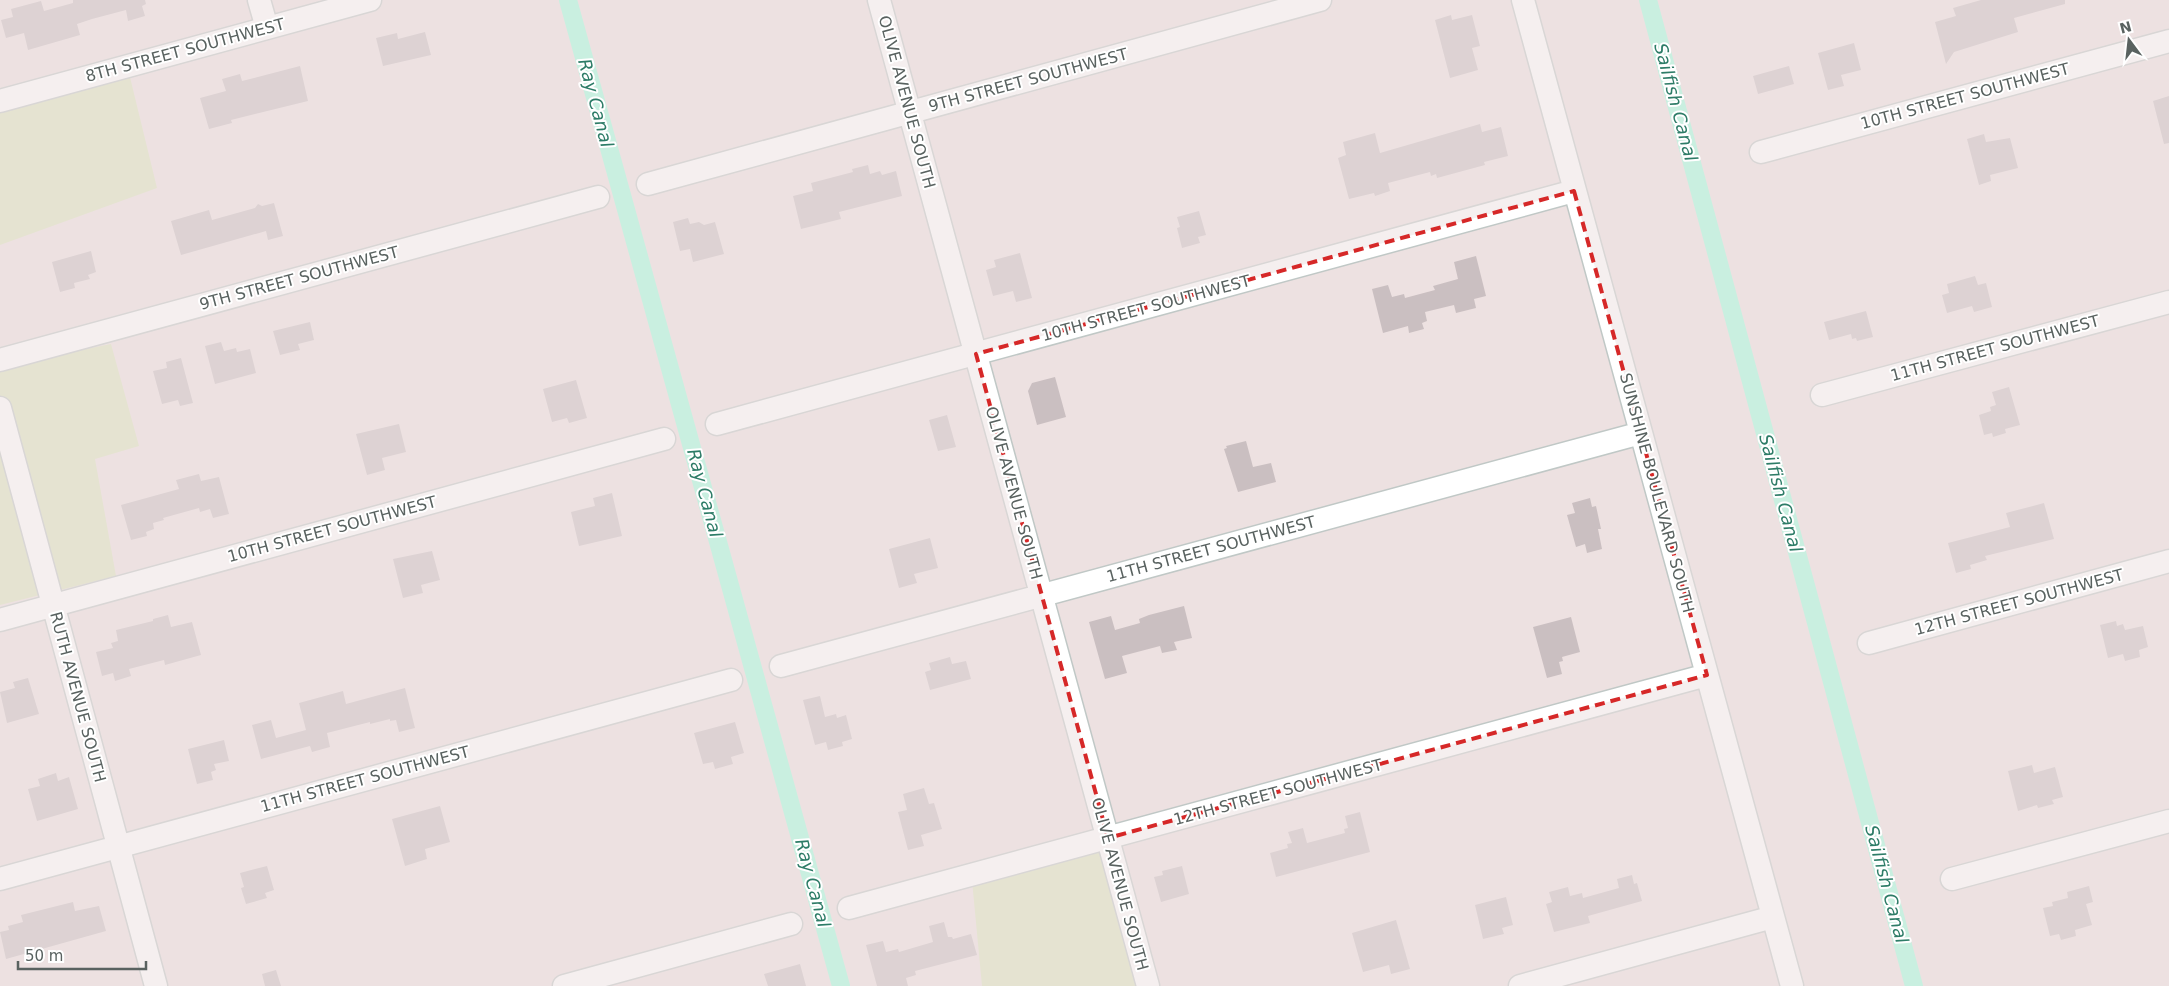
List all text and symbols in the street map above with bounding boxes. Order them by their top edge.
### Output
street label: OLIVE AVENUE SOUTH [875,13,939,191]
street label: 8TH STREET SOUTHWEST [83,14,287,86]
north arrow [2104,15,2154,65]
text: N [2118,18,2133,37]
water label: Sailfish Canal [1650,41,1702,163]
street label: 9TH STREET SOUTHWEST [926,44,1130,116]
water label: Ray Canal [574,56,618,150]
street label: 10TH STREET SOUTHWEST [1858,59,2072,133]
street label: 9TH STREET SOUTHWEST [197,242,401,314]
street label: 10TH STREET SOUTHWEST [1039,271,1253,345]
street label: 11TH STREET SOUTHWEST [1888,311,2102,385]
street label: SUNSHINE BOULEVARD SOUTH [1616,371,1698,615]
street label: OLIVE AVENUE SOUTH [982,404,1046,582]
water label: Sailfish Canal [1755,432,1807,554]
water label: Ray Canal [683,446,727,540]
street label: 10TH STREET SOUTHWEST [225,492,439,566]
street label: 11TH STREET SOUTHWEST [1104,512,1318,586]
street label: 12TH STREET SOUTHWEST [1912,565,2126,639]
street label: RUTH AVENUE SOUTH [46,610,110,784]
street label: 11TH STREET SOUTHWEST [258,742,472,816]
street label: 12TH STREET SOUTHWEST [1171,755,1385,829]
street label: OLIVE AVENUE SOUTH [1088,795,1152,973]
water label: Sailfish Canal [1861,823,1913,945]
water label: Ray Canal [791,836,835,930]
scale bar [18,938,145,970]
text: 50 m [25,947,63,965]

